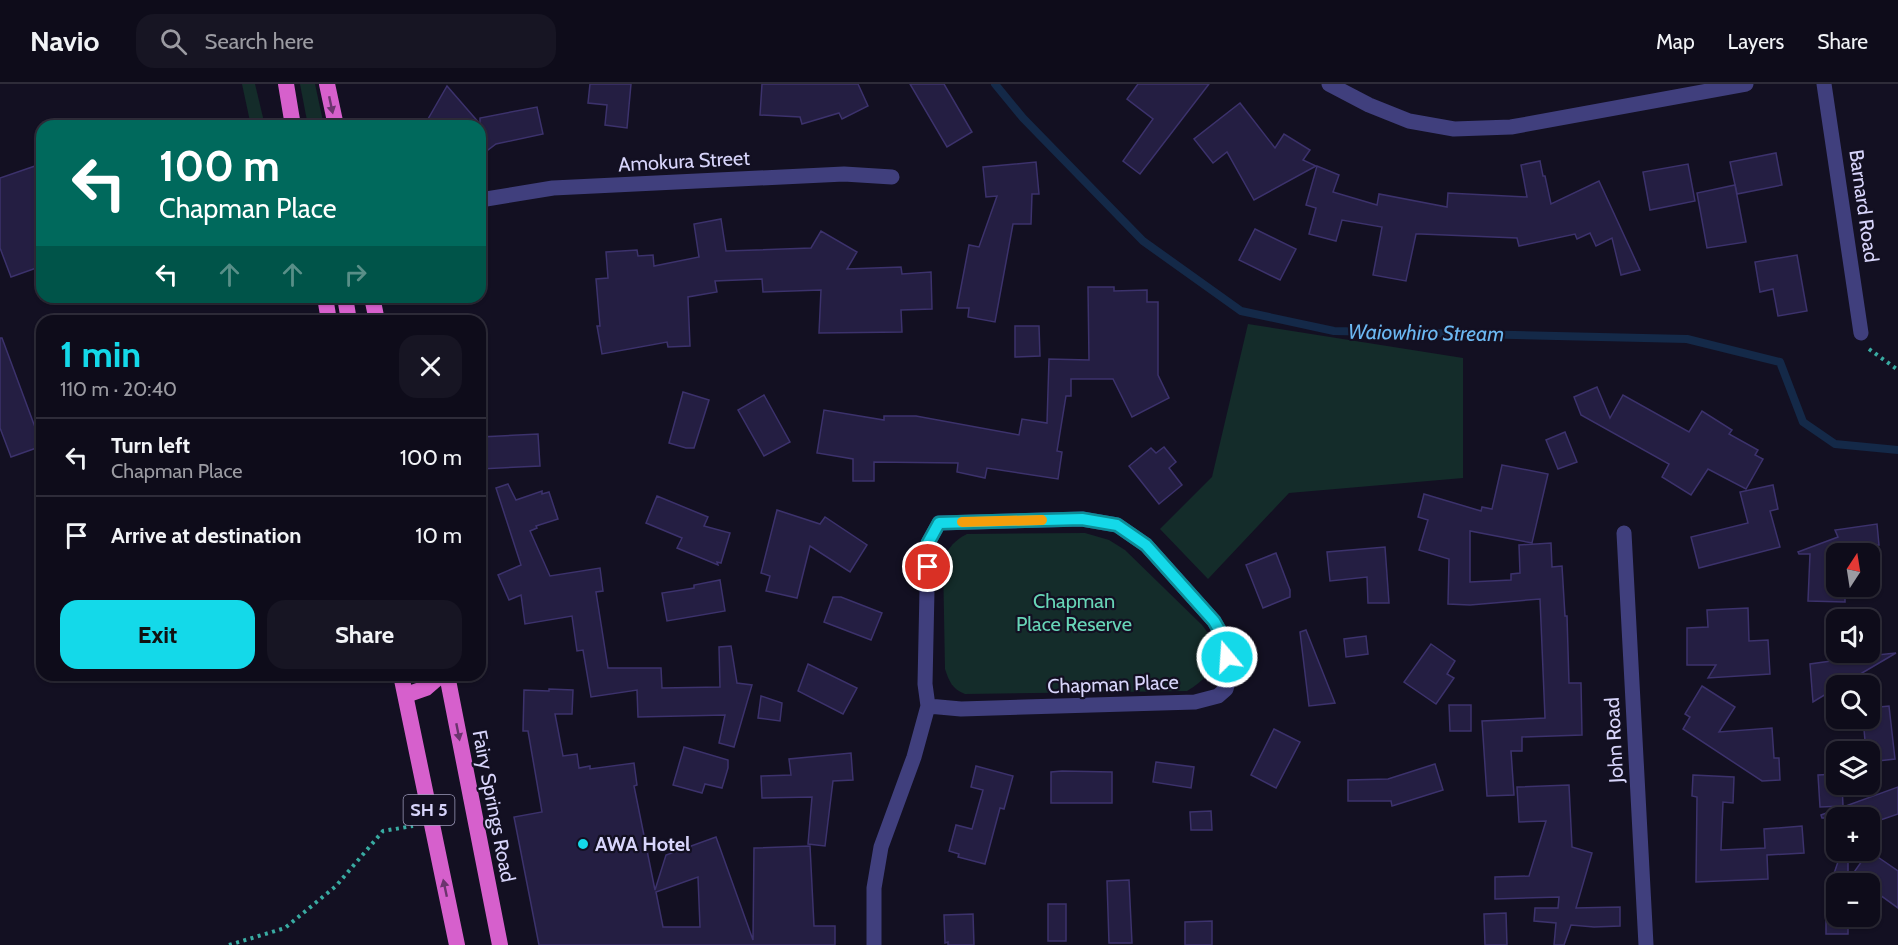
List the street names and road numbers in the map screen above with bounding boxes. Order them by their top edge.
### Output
street label: Amokura Street [617,146,751,176]
street label: Barnard Road [1844,148,1884,264]
street label: Chapman Place [1047,670,1179,698]
street label: John Road [1600,697,1628,784]
street label: Fairy Springs Road [467,728,521,884]
road number: SH 5 [404,795,454,825]

